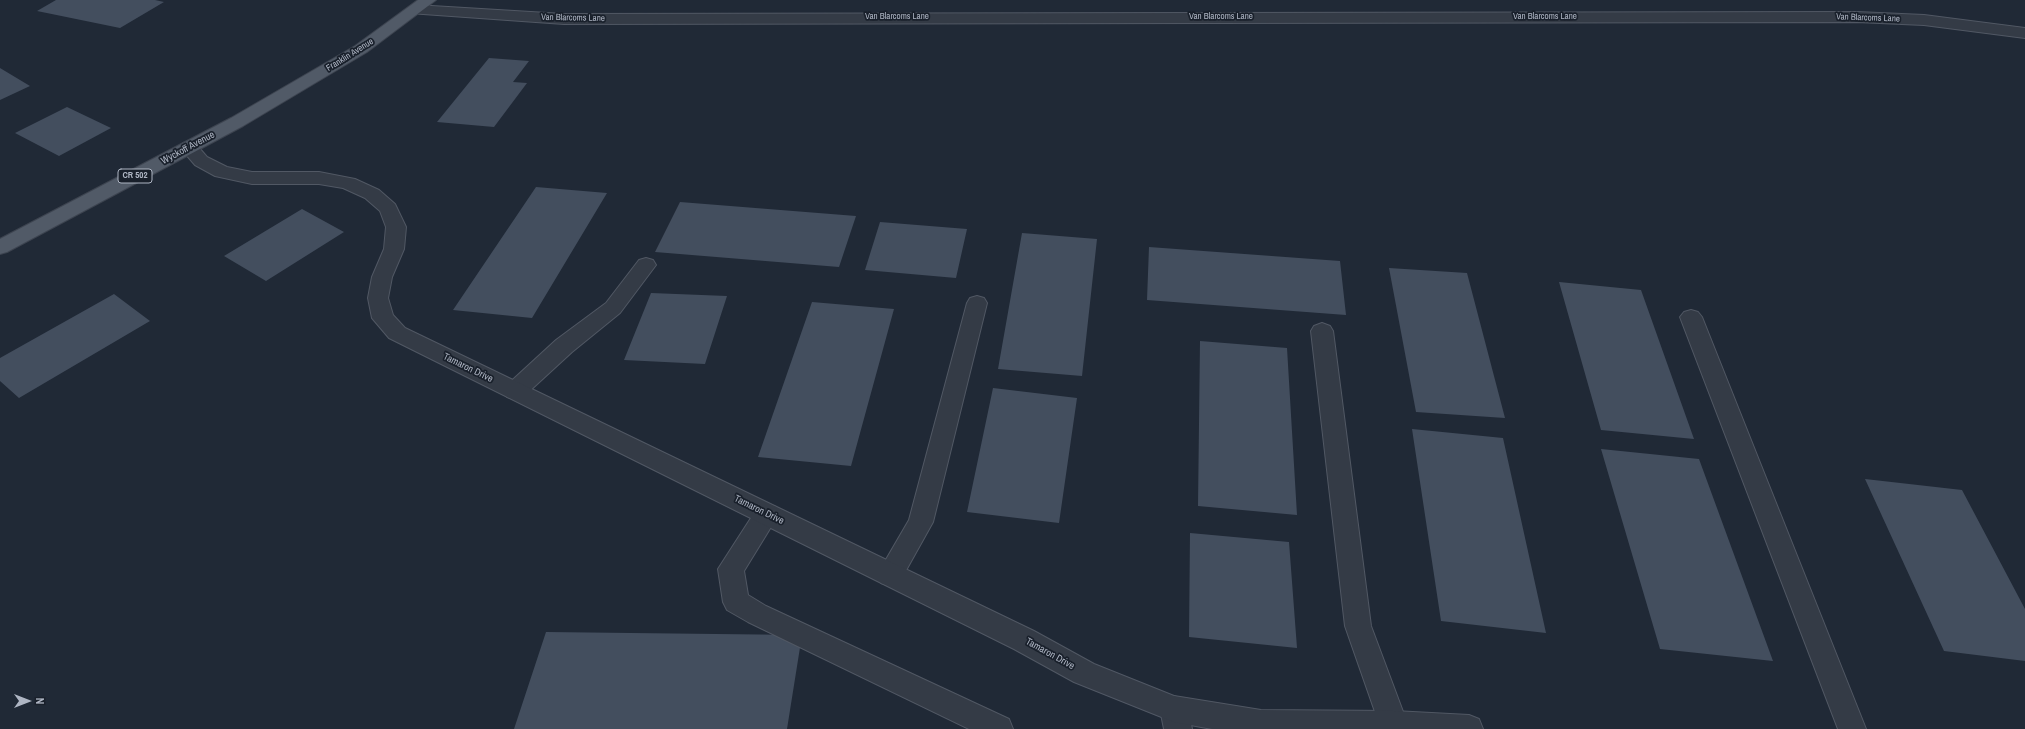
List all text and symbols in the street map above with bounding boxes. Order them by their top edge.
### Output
street label: Van Blarcoms Lane [1836,11,1900,25]
street label: Van Blarcoms Lane [541,12,605,24]
street label: Van Blarcoms Lane [865,12,929,22]
street label: Van Blarcoms Lane [1189,12,1253,22]
street label: Van Blarcoms Lane [1513,12,1577,22]
street label: Franklin Avenue [324,36,376,74]
street label: Wyckoff Avenue [159,129,217,167]
road number: CR 502 [118,169,152,183]
street label: Tamaron Drive [441,351,495,385]
street label: Tamaron Drive [732,493,786,527]
street label: Tamaron Drive [1024,636,1076,672]
north arrow [8,681,48,721]
text: N [33,698,47,704]

